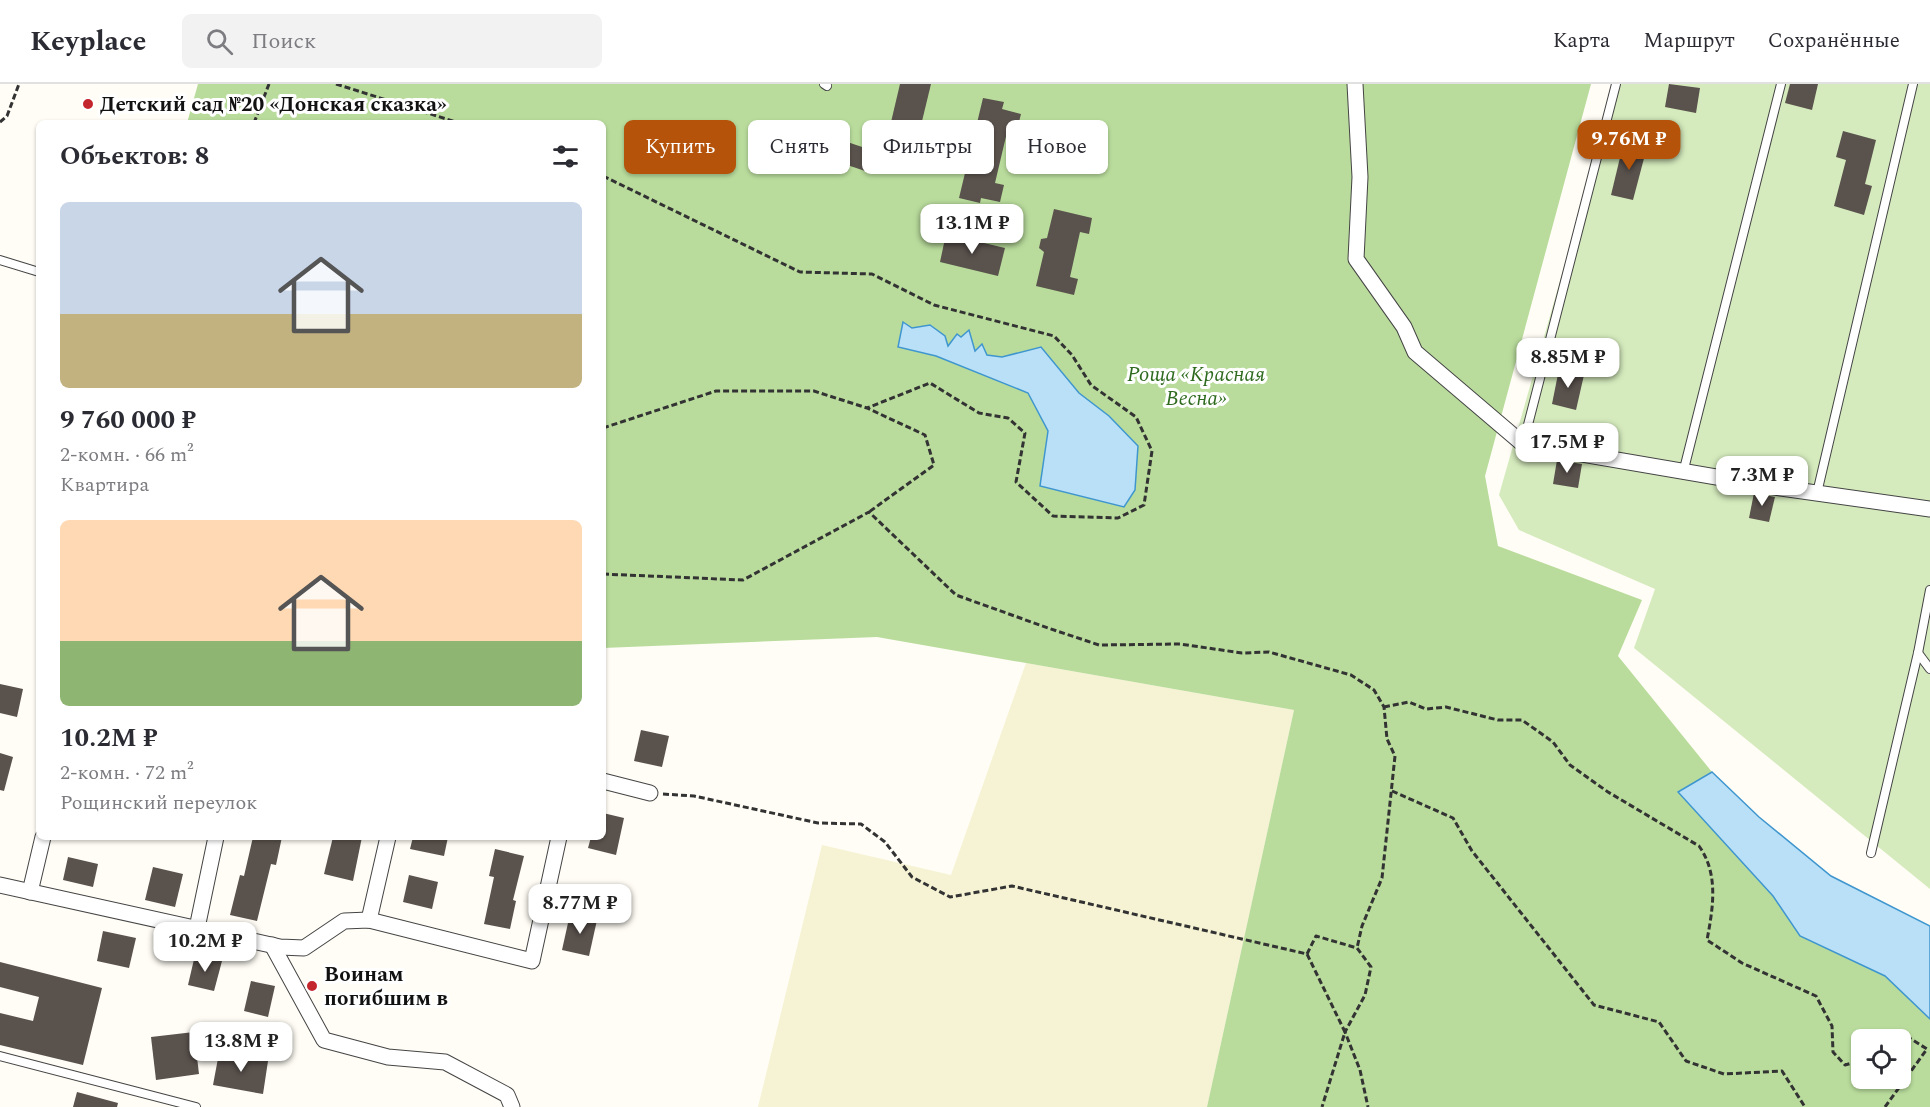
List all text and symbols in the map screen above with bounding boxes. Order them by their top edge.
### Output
search box [182,14,602,68]
text: Keyplace [30,20,146,63]
icon: search [203,25,236,58]
text: Поиск [251,25,316,58]
text: Карта [1553,25,1610,57]
text: Маршрут [1643,25,1735,57]
text: Сохранённые [1768,25,1900,57]
place label: Детский сад №20 «Донская сказка» [100,89,447,121]
marker: Детский сад №20 «Донская сказка» [81,97,95,111]
chip: Купить [624,120,736,174]
chip: Снять [748,120,850,174]
chip: Фильтры [862,120,994,174]
chip: Новое [1006,120,1108,174]
pin: 9.76M ₽ [1574,120,1684,171]
text: 9.76M ₽ [1591,124,1667,154]
text: Объектов: 8 [60,136,209,176]
icon: filters [549,140,582,173]
pin: 13.1M ₽ [917,204,1027,255]
text: 13.1M ₽ [934,208,1010,238]
icon: home [267,241,375,349]
pin: 8.85M ₽ [1513,338,1623,389]
text: 8.85M ₽ [1530,342,1606,372]
park label: Роща «Красная Весна» [1127,359,1265,415]
text: 9 760 000 ₽ [60,400,196,440]
pin: 17.5M ₽ [1512,423,1622,474]
text: 17.5M ₽ [1529,427,1605,457]
text: 2-комн. · 66 m² [60,440,194,470]
pin: 7.3M ₽ [1713,456,1811,507]
text: 7.3M ₽ [1730,460,1794,490]
text: Квартира [60,470,149,500]
icon: home [267,559,375,667]
text: 10.2M ₽ [60,718,158,758]
text: 2-комн. · 72 m² [60,758,194,788]
text: Рощинский переулок [60,788,258,818]
pin: 8.77M ₽ [525,884,635,935]
text: 8.77M ₽ [542,888,618,918]
pin: 10.2M ₽ [150,922,260,973]
text: 10.2M ₽ [167,926,243,956]
place label: Воинам погибшим в [324,959,448,1015]
marker: Воинам погибшим в [305,979,319,993]
pin: 13.8M ₽ [186,1022,296,1073]
text: 13.8M ₽ [203,1026,279,1056]
map controls [1851,1029,1911,1089]
button: locate [1851,1029,1911,1089]

